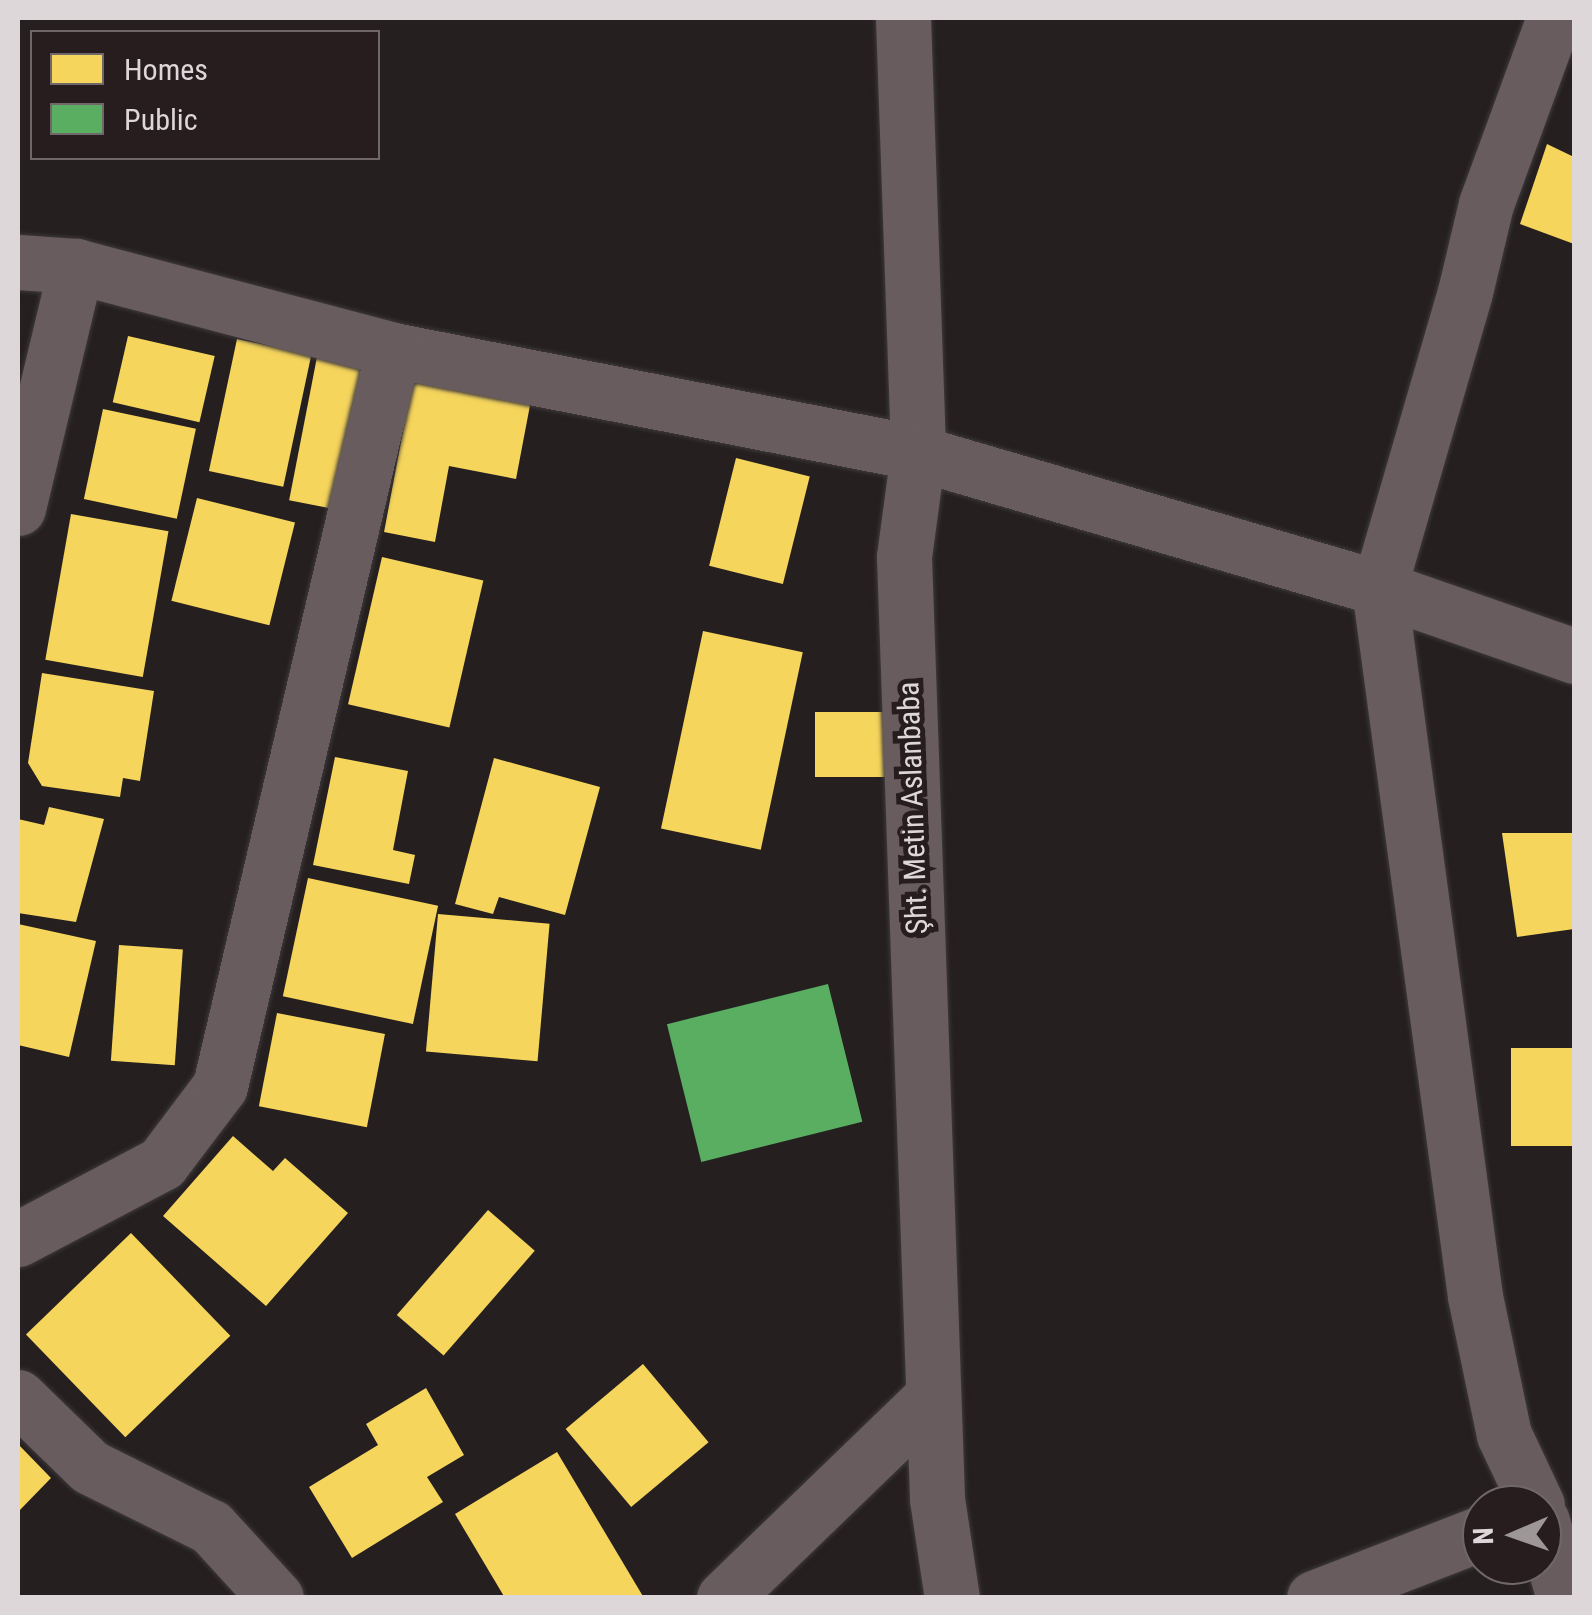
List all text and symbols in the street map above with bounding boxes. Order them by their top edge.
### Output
legend [30,30,380,160]
text: Homes [124,52,208,87]
text: Public [124,102,198,137]
street label: Şht. Metin Aslanbaba [891,681,935,935]
north arrow [1462,1485,1562,1585]
text: N [1467,1527,1500,1545]

